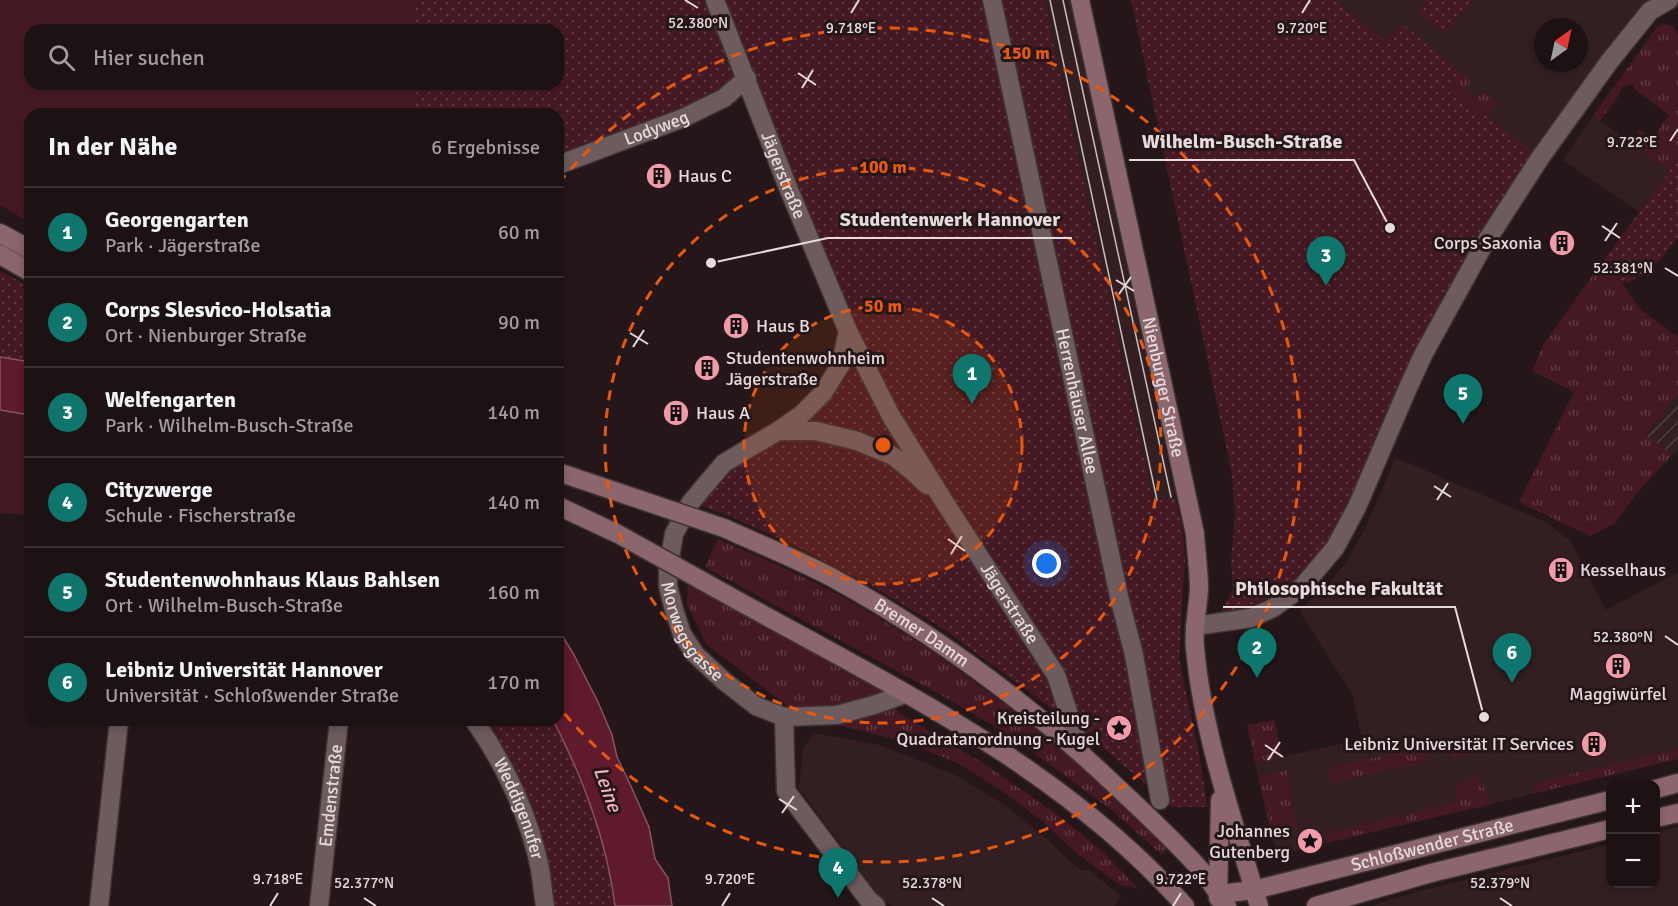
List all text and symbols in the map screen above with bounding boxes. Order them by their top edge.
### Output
text: 52.380°N [668,14,728,32]
north arrow [1534,18,1588,72]
text: 9.718°E [826,19,876,37]
text: 9.720°E [1277,19,1327,37]
search box [24,24,564,90]
icon: search [45,41,78,74]
text: 150 m [1002,42,1050,64]
text: Hier suchen [93,44,205,71]
street label: Lodyweg [621,106,693,150]
callout: Wilhelm-Busch-Straße [1129,122,1354,160]
street label: Jägerstraße [756,128,811,222]
text: Wilhelm-Busch-Straße [1142,129,1342,154]
text: In der Nähe [48,131,178,163]
text: 9.722°E [1607,133,1657,151]
text: 6 Ergebnisse [431,135,540,160]
text: 100 m [859,156,907,178]
building icon: Haus C [644,161,674,191]
place label: Haus C [678,165,732,187]
callout: Studentenwerk Hannover [828,200,1072,238]
text: Georgengarten [105,206,249,233]
text: Studentenwerk Hannover [840,207,1060,232]
text: 1 [62,220,73,245]
text: 60 m [498,220,540,245]
building icon: Corps Saxonia [1547,228,1577,258]
place label: Corps Saxonia [1434,232,1542,254]
text: Park · Jägerstraße [105,233,260,258]
pin: 3 [1306,236,1346,286]
text: 52.381°N [1593,259,1653,277]
text: 50 m [864,295,902,317]
text: Corps Slesvico-Holsatia [105,296,332,323]
text: 2 [62,310,73,335]
text: 90 m [498,310,540,335]
building icon: Haus B [721,311,751,341]
place label: Haus B [756,315,810,337]
street label: Nienburger Straße [1138,315,1189,459]
text: Ort · Nienburger Straße [105,323,307,348]
street label: Herrenhäuser Allee [1051,326,1104,476]
place label: Studentenwohnheim Jägerstraße [726,347,885,390]
building icon: Studentenwohnheim Jägerstraße [692,353,722,383]
pin: 1 [952,354,992,404]
pin: 5 [1444,374,1482,424]
text: Welfengarten [105,386,236,413]
building icon: Haus A [661,398,691,428]
text: 3 [62,400,73,425]
text: 140 m [487,400,540,425]
place label: Haus A [696,402,750,424]
text: Park · Wilhelm-Busch-Straße [105,413,353,438]
centre of rings [873,435,893,455]
text: Cityzwerge [105,476,213,503]
text: 4 [62,490,73,515]
text: 140 m [487,490,540,515]
text: Schule · Fischerstraße [105,503,296,528]
your location [1032,549,1061,578]
building icon: Kesselhaus [1546,555,1576,585]
street label: Jägerstraße [976,559,1044,648]
place label: Kesselhaus [1580,559,1666,581]
text: Studentenwohnhaus Klaus Bahlsen [105,566,440,593]
callout: Philosophische Fakultät [1223,569,1455,607]
text: Philosophische Fakultät [1235,576,1443,601]
street label: Morwegsgasse [656,579,728,686]
text: 5 [62,580,73,605]
text: 160 m [487,580,540,605]
text: Ort · Wilhelm-Busch-Straße [105,593,343,618]
street label: Bremer Damm [870,593,974,672]
pin: 2 [1238,628,1276,678]
text: 52.380°N [1593,628,1653,646]
pin: 6 [1492,634,1532,683]
building icon: Maggiwürfel [1603,651,1633,681]
text: Leibniz Universität Hannover [105,656,383,683]
text: 6 [62,670,73,695]
text: 170 m [487,670,540,695]
text: Universität · Schloßwender Straße [105,683,399,708]
place label: Maggiwürfel [1569,683,1667,705]
place label: Kreisteilung - Quadratanordnung - Kugel [897,707,1100,750]
place icon: Kreisteilung - Quadratanordnung - Kugel [1104,713,1134,743]
building icon: Leibniz Universität IT Services [1579,729,1609,759]
place label: Leibniz Universität IT Services [1344,733,1574,755]
street label: Emdenstraße [314,743,347,848]
street label: Weddigenufer [489,754,549,862]
water label: Leine [588,763,628,816]
map controls [1606,780,1660,888]
button: + [1606,780,1660,834]
street label: Schloßwender Straße [1349,814,1516,876]
place label: Johannes Gutenberg [1209,820,1290,863]
place icon: Johannes Gutenberg [1295,826,1325,856]
button: − [1606,834,1660,888]
pin: 4 [818,848,858,898]
text: 9.718°E [253,870,303,888]
text: 9.720°E [705,870,755,888]
text: 9.722°E [1156,870,1206,888]
text: 52.377°N [334,874,394,892]
text: 52.378°N [902,874,962,892]
text: 52.379°N [1470,874,1530,892]

